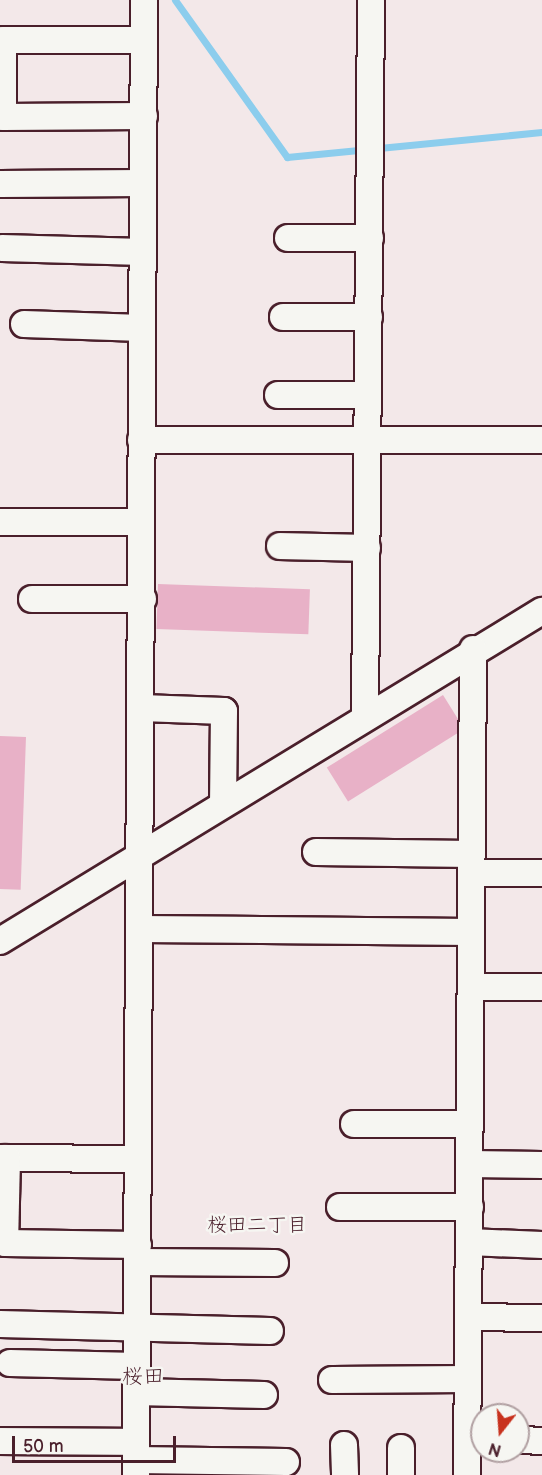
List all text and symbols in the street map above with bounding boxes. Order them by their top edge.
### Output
district label: 桜田二丁目 [207,1213,307,1237]
district label: 桜田 [122,1364,164,1390]
north arrow [470,1403,530,1463]
scale bar [15,1424,178,1462]
text: 50 m [23,1436,64,1457]
text: N [487,1438,504,1460]

